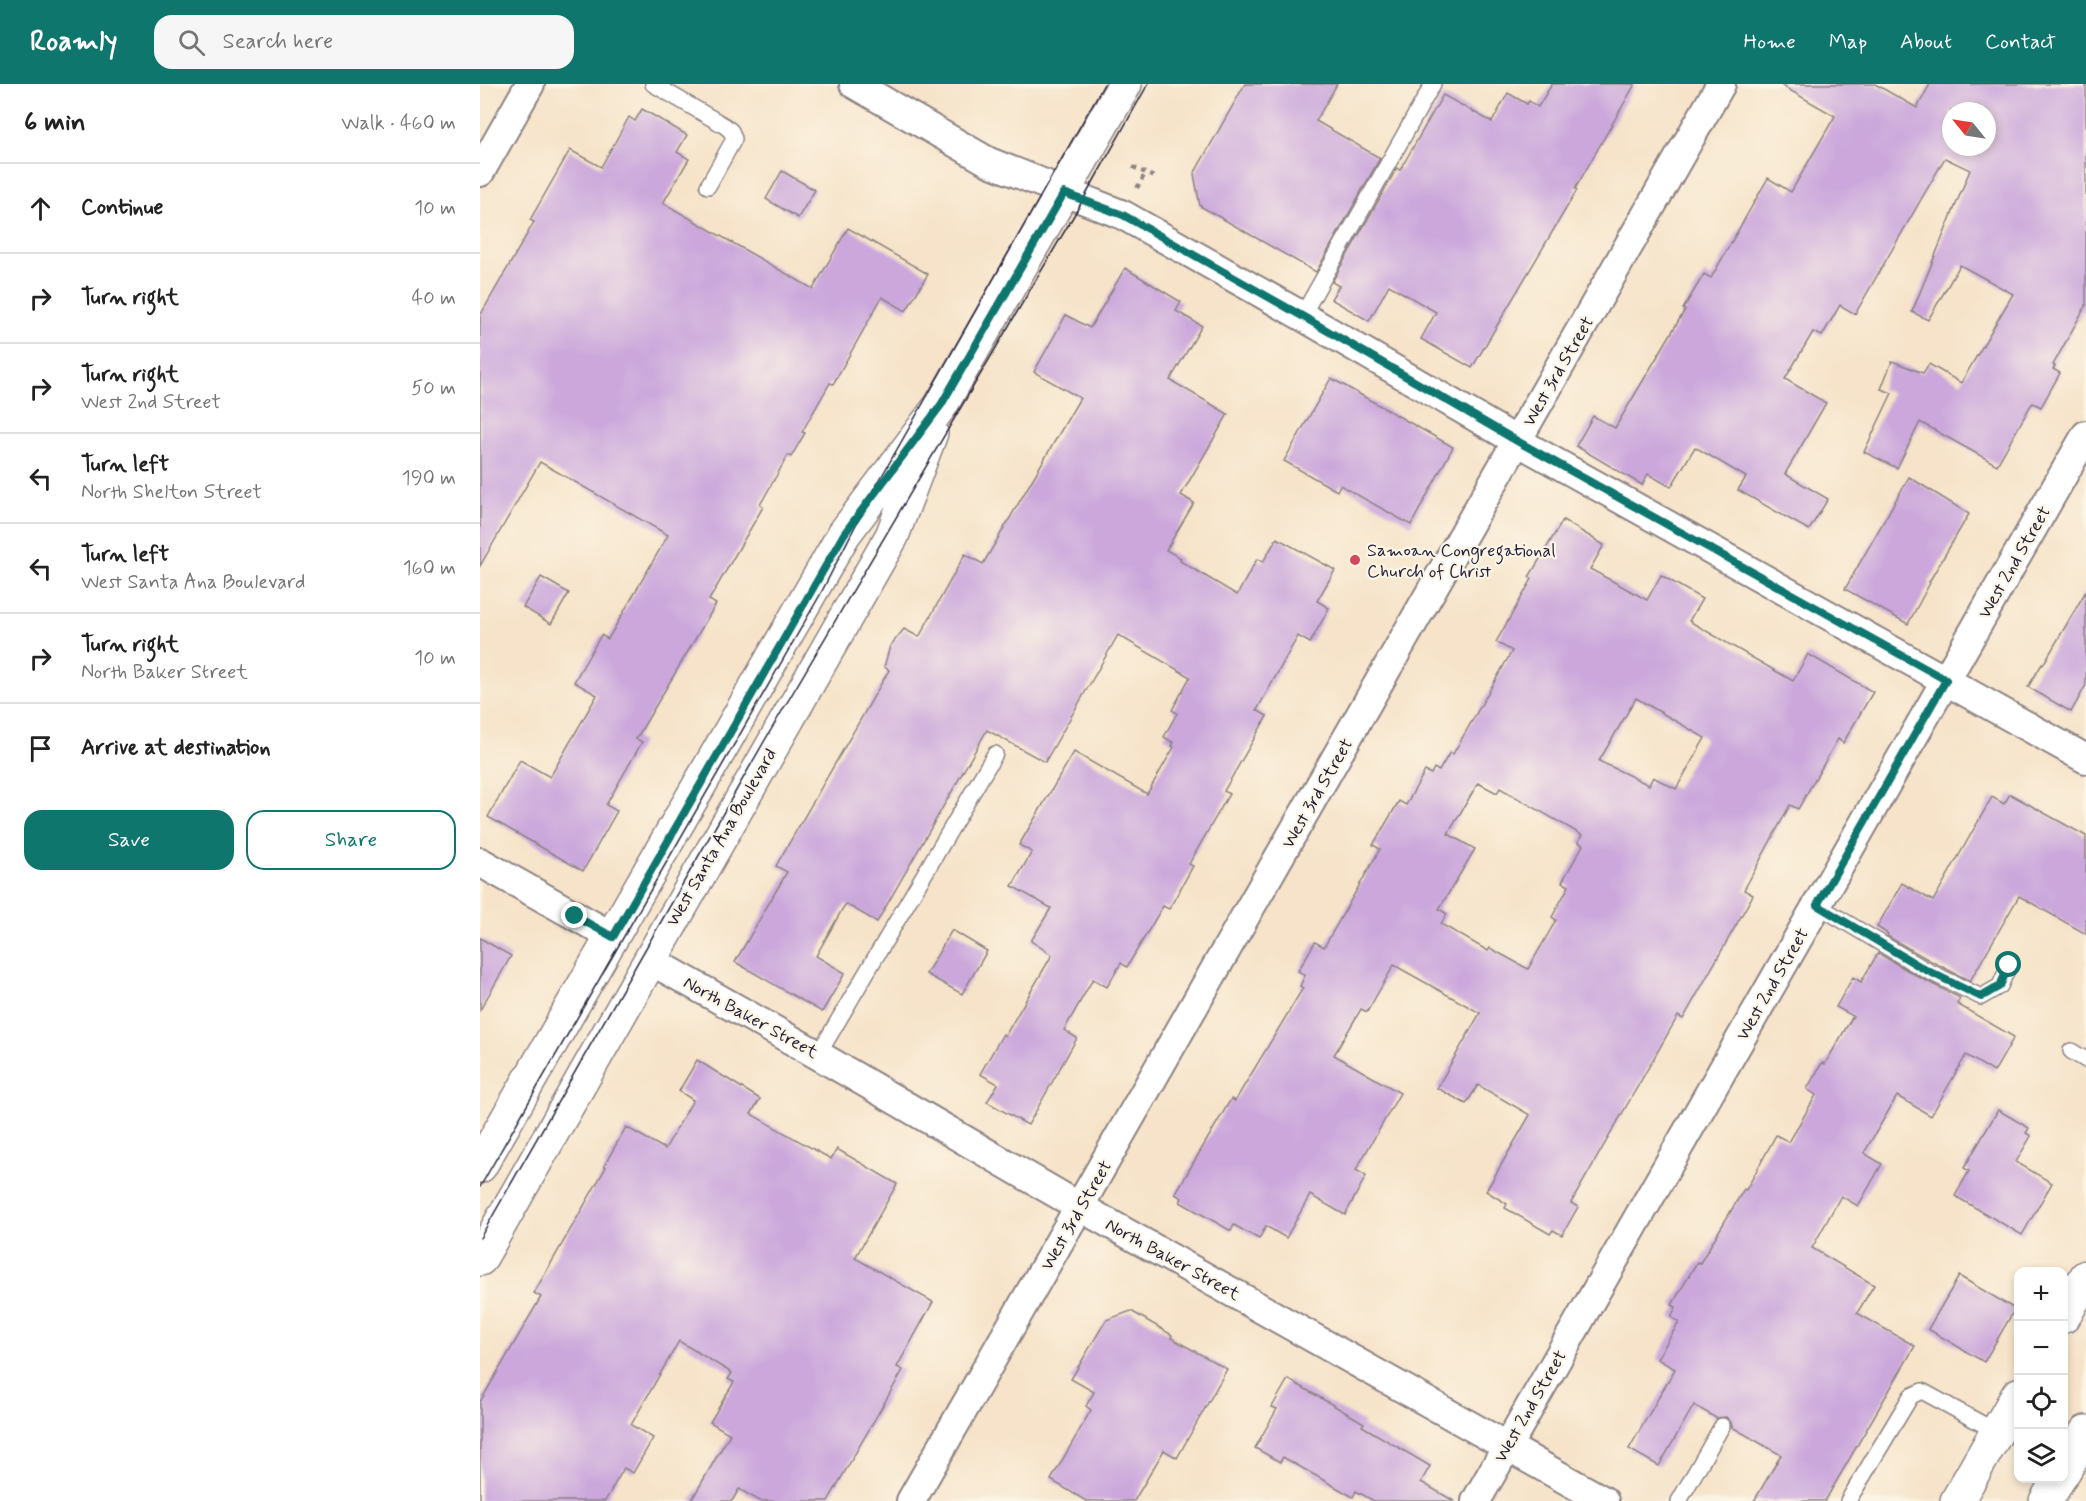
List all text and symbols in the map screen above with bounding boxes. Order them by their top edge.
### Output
search box [154,15,574,69]
text: Roamly [30,24,118,61]
icon: search [175,26,208,59]
text: Search here [223,28,333,56]
text: Home [1744,28,1796,56]
text: Map [1829,28,1867,56]
text: About [1900,28,1952,56]
text: Contact [1985,28,2056,56]
north arrow [1942,102,1996,156]
text: 6 min [24,106,86,140]
text: Walk · 460 m [341,110,456,137]
icon: ahead [24,192,57,225]
text: Continue [81,194,163,222]
text: 10 m [414,195,456,222]
icon: right [24,282,57,315]
text: Turn right [81,284,179,312]
text: 40 m [412,285,456,312]
street label: West 3rd Street [1518,312,1600,431]
text: Turn right [81,361,179,389]
icon: right [24,372,57,405]
text: 50 m [411,375,456,402]
text: West 2nd Street [81,389,221,416]
text: Turn left [81,451,169,479]
icon: left [24,462,57,495]
text: 190 m [402,465,456,492]
text: North Shelton Street [81,479,262,506]
street label: West 2nd Street [1973,502,2057,623]
place label: Samoan Congregational Church of Christ [1367,539,1556,584]
text: Turn left [81,541,169,569]
icon: left [24,552,57,585]
marker: Samoan Congregational Church of Christ [1348,553,1362,567]
text: 160 m [403,555,456,582]
text: West Santa Ana Boulevard [81,569,305,596]
text: Turn right [81,631,179,659]
icon: right [24,642,57,675]
text: 10 m [414,645,456,672]
text: North Baker Street [81,659,248,686]
icon: arrive [24,732,57,765]
text: Arrive at destination [81,734,271,762]
street label: West 3rd Street [1277,734,1359,853]
street label: West Santa Ana Boulevard [661,744,783,931]
button: Save [24,810,234,870]
button: Share [246,810,456,870]
route end [561,902,587,928]
street label: West 2nd Street [1731,924,1815,1045]
route start [1995,951,2021,977]
street label: North Baker Street [679,971,822,1065]
street label: West 3rd Street [1036,1156,1118,1275]
street label: North Baker Street [1101,1213,1244,1307]
map controls [2014,1267,2068,1483]
button: + [2014,1267,2068,1321]
button: − [2014,1321,2068,1375]
street label: West 2nd Street [1489,1346,1573,1467]
button: locate [2014,1375,2068,1429]
button: layers [2014,1429,2068,1483]

